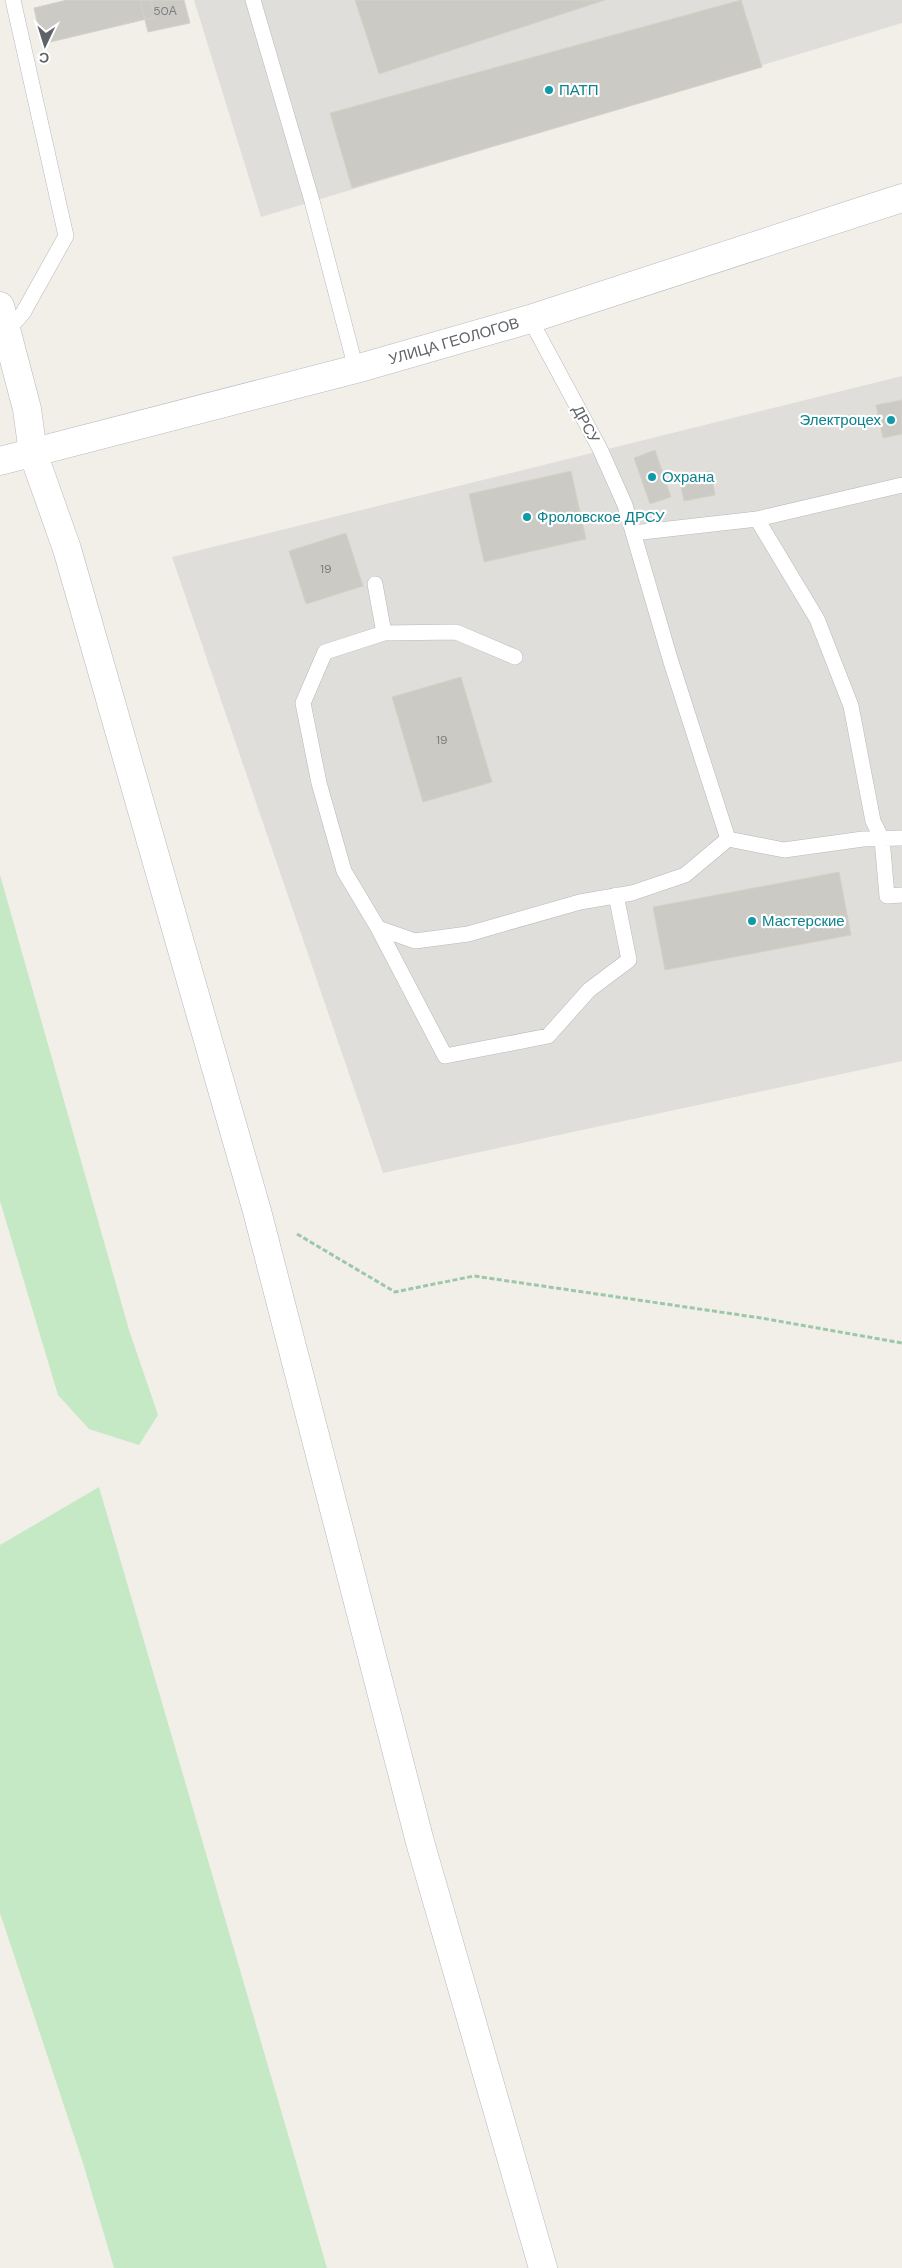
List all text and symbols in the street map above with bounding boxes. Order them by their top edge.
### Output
house number: 50А [153,3,177,19]
north arrow [20,20,70,70]
text: С [38,49,50,67]
place label: ПАТП [559,80,599,100]
marker: ПАТП [543,84,555,96]
street label: УЛИЦА ГЕОЛОГОВ [386,313,522,369]
street label: ДРСУ [568,402,604,447]
place label: Электроцех [799,410,881,430]
marker: Электроцех [885,414,897,426]
place label: Охрана [662,467,715,487]
marker: Охрана [646,471,658,483]
place label: Фроловское ДРСУ [537,507,665,527]
marker: Фроловское ДРСУ [521,511,533,523]
house number: 19 [320,561,332,577]
house number: 19 [436,732,448,748]
place label: Мастерские [762,911,845,931]
marker: Мастерские [746,915,758,927]

